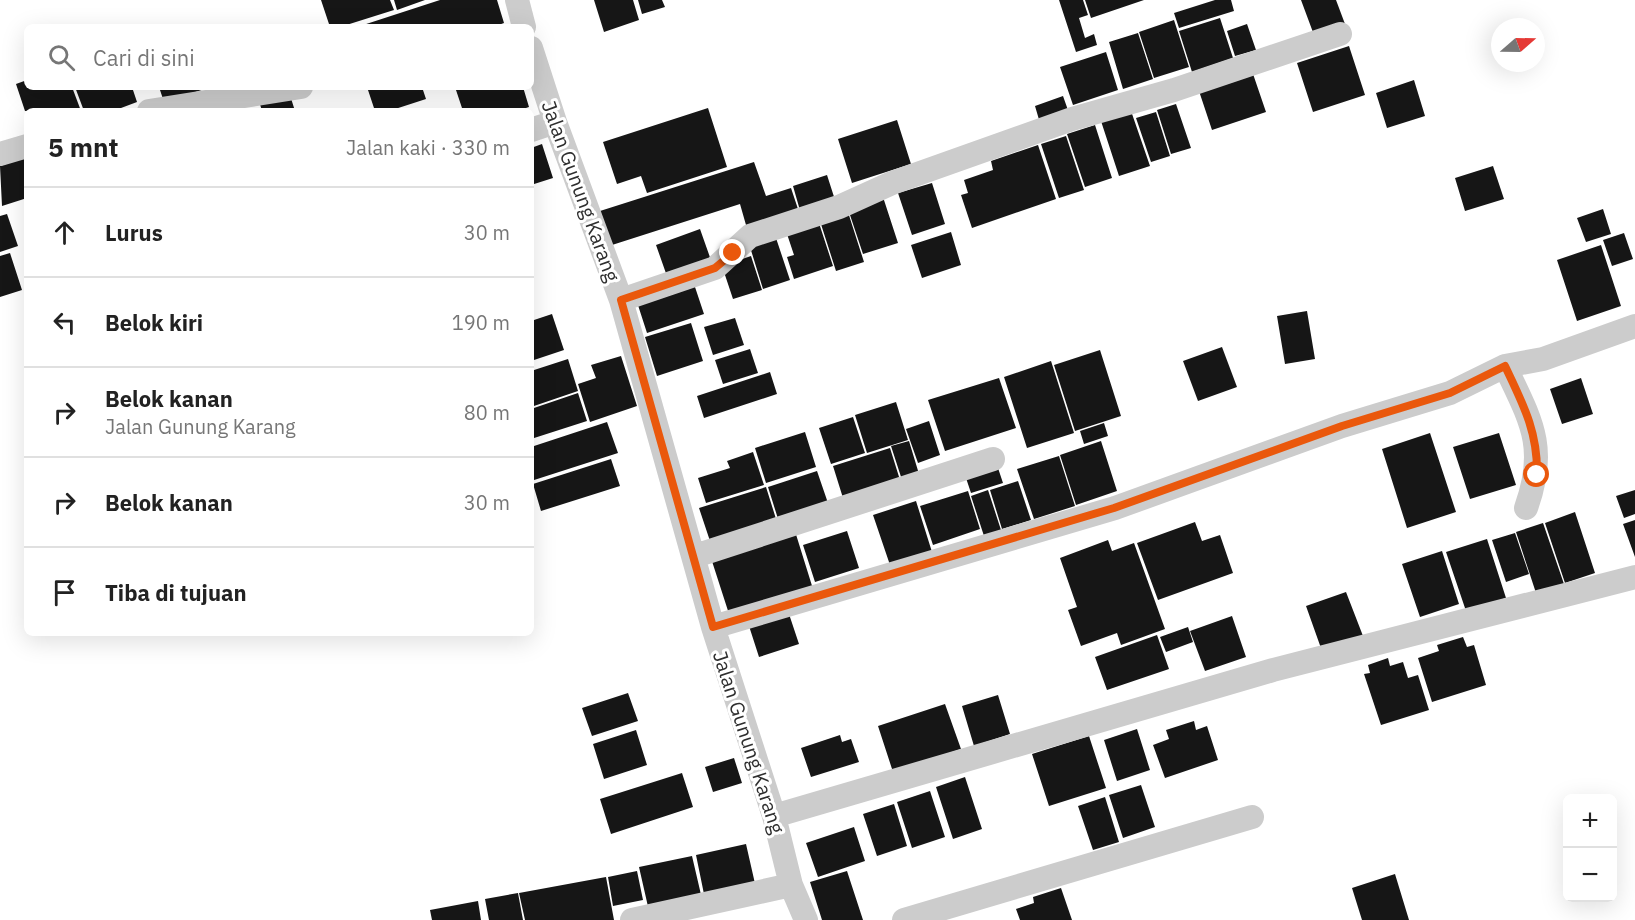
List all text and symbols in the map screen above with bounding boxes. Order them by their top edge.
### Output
north arrow [1491,18,1545,72]
search box [24,24,534,90]
icon: search [45,41,78,74]
text: Cari di sini [93,43,195,72]
street label: Jalan Gunung Karang [536,97,626,286]
text: 5 mnt [48,130,118,164]
text: Jalan kaki · 330 m [346,134,510,161]
icon: ahead [48,216,81,249]
text: Lurus [105,218,163,247]
text: 30 m [464,219,510,246]
route end [719,239,745,265]
icon: left [48,306,81,339]
text: Belok kiri [105,308,203,337]
text: 190 m [452,309,510,336]
text: Belok kanan [105,384,233,413]
icon: right [48,396,81,429]
text: 80 m [464,399,510,426]
text: Jalan Gunung Karang [105,413,296,440]
route start [1523,461,1549,487]
icon: right [48,486,81,519]
text: Belok kanan [105,488,233,517]
text: 30 m [464,489,510,516]
icon: arrive [48,576,81,609]
text: Tiba di tujuan [105,578,247,607]
street label: Jalan Gunung Karang [707,647,791,837]
map controls [1563,794,1617,902]
button: + [1563,794,1617,848]
button: − [1563,848,1617,902]

